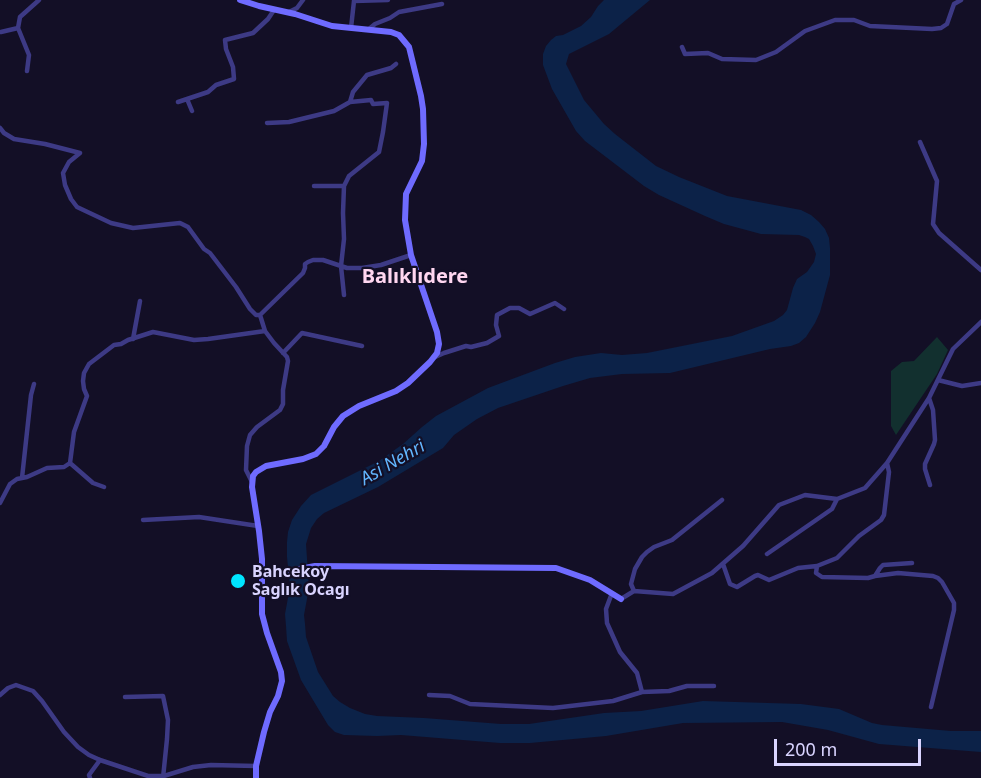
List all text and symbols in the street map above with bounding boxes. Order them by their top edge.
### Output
district label: Balıklıdere [362,265,468,289]
water label: Asi Nehri [357,436,429,490]
place label: Bahcekoy Saglık Ocagı [252,562,350,600]
marker: Bahcekoy Saglık Ocagı [229,572,247,590]
scale bar [777,727,924,765]
text: 200 m [785,737,837,761]

